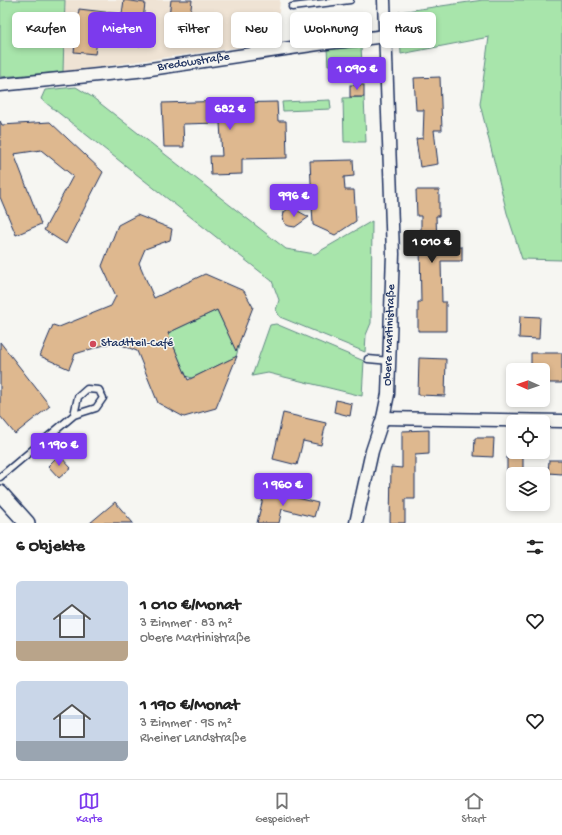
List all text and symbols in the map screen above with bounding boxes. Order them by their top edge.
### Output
chip: Kaufen [12,12,80,48]
chip: Mieten [88,12,156,48]
chip: Filter [164,12,223,48]
chip: Neu [231,12,282,48]
chip: Wohnung [290,12,372,48]
chip: Haus [380,12,436,48]
street label: Bredowstraße [156,50,232,75]
pin: 1 090 € [320,57,394,91]
text: 1 090 € [337,62,377,77]
pin: 682 € [202,97,258,131]
text: 682 € [215,102,245,117]
pin: 996 € [266,184,322,218]
text: 996 € [279,189,309,204]
pin: 1 010 € [395,230,469,264]
text: 1 010 € [412,235,452,250]
street label: Obere Martinistraße [381,283,399,386]
place label: Stadtteil-Café [101,337,174,351]
marker: Stadtteil-Café [88,339,98,349]
north arrow [506,363,550,407]
map controls [506,363,550,511]
button: locate [506,415,550,459]
pin: 1 190 € [22,433,96,467]
text: 1 190 € [40,438,78,453]
button: layers [506,467,550,511]
pin: 1 960 € [246,473,320,507]
text: 1 960 € [263,478,303,493]
icon: filters [524,536,546,558]
text: 6 Objekte [16,537,85,557]
text: 1 010 €/Monat [140,596,240,616]
icon: home [48,597,96,645]
icon: heart [524,610,546,632]
text: 3 Zimmer · 83 m² [140,616,232,631]
text: Obere Martinistraße [140,631,250,646]
text: 1 190 €/Monat [140,696,239,716]
icon: home [48,697,96,745]
icon: heart [524,710,546,732]
text: 3 Zimmer · 95 m² [140,716,232,731]
text: Rheiner Landstraße [140,731,246,746]
tab: Karte [76,790,103,826]
tab: Gespeichert [255,790,309,826]
tab: Start [462,790,486,826]

